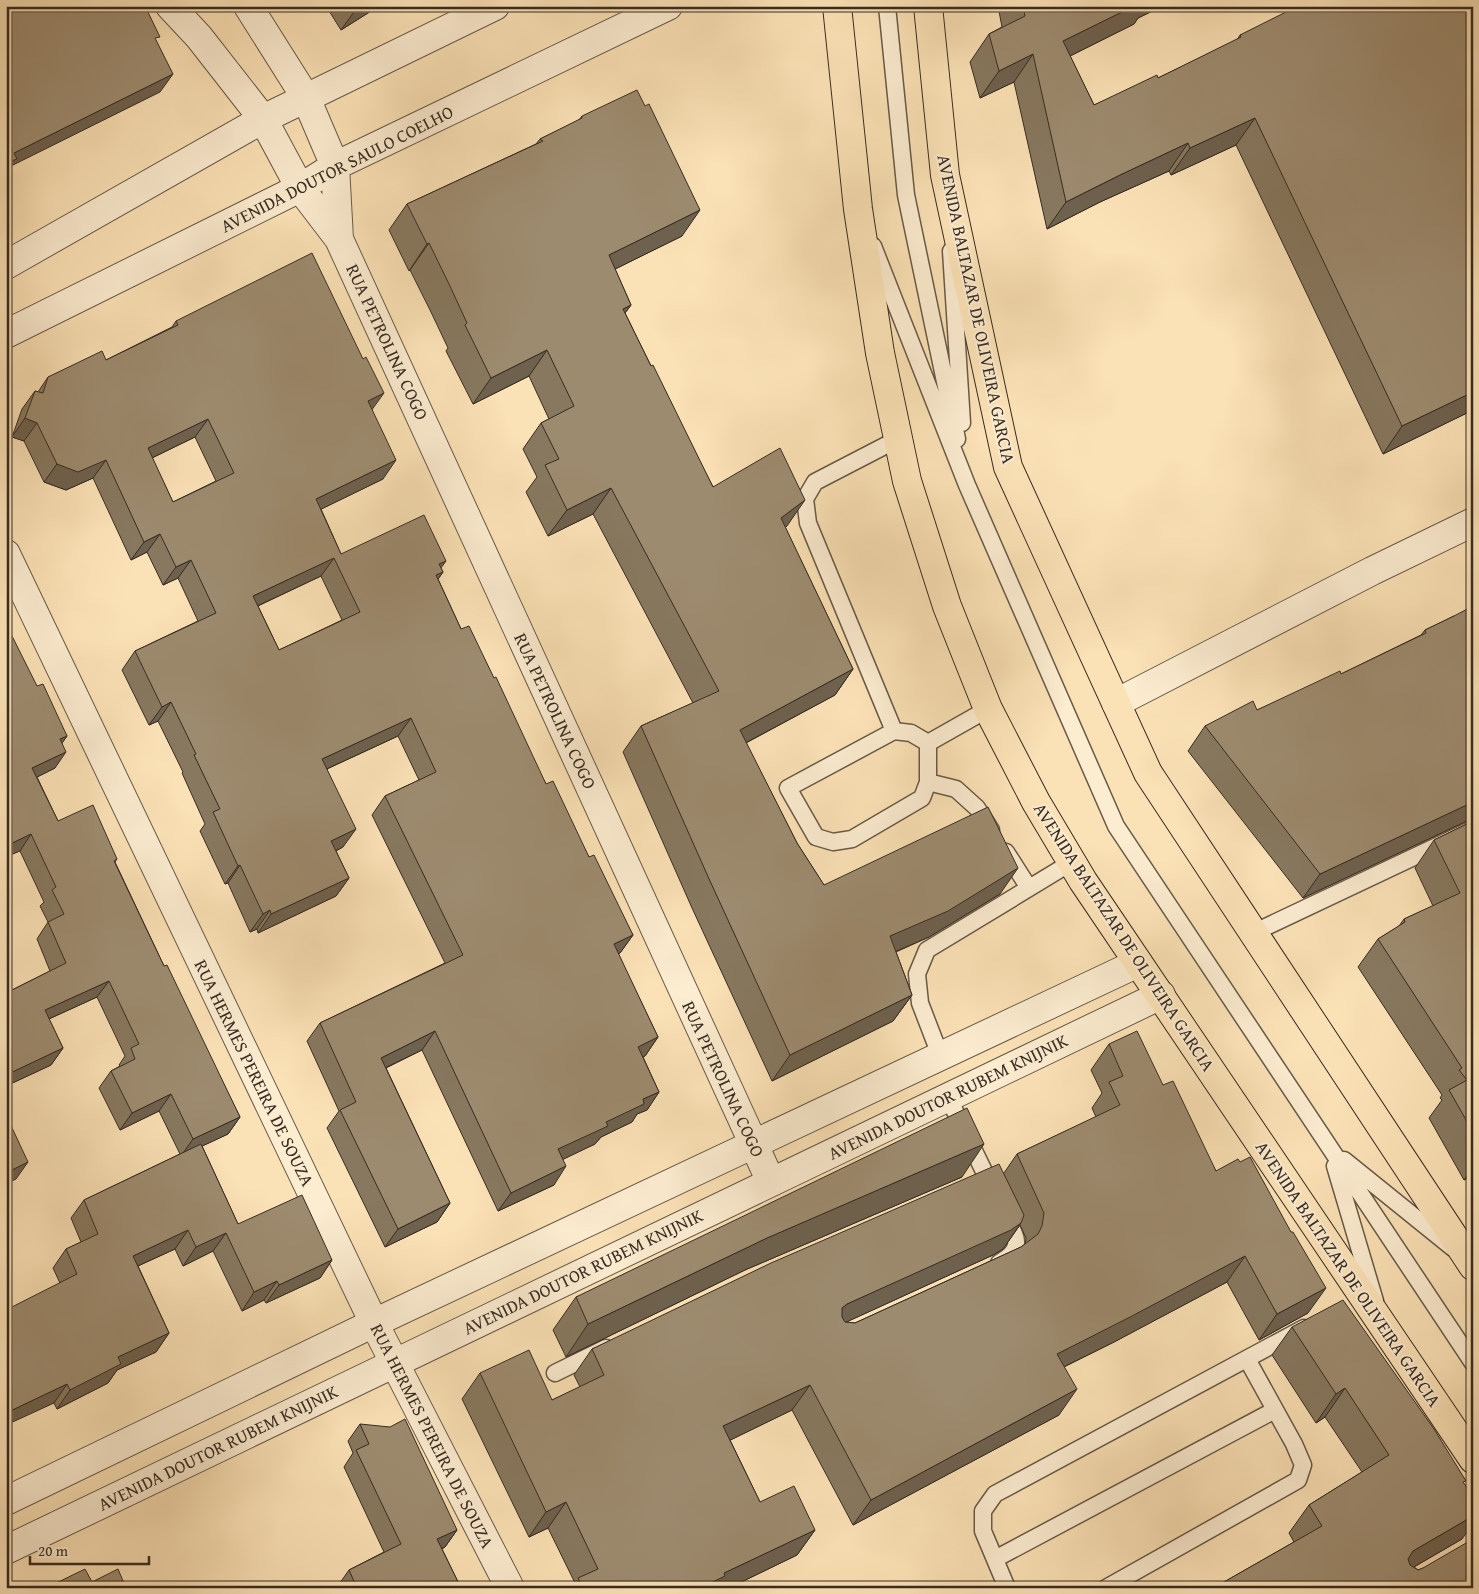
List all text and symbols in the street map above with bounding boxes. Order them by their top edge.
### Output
street label: AVENIDA DOUTOR SAULO COELHO [216,98,458,239]
street label: AVENIDA BALTAZAR DE OLIVEIRA GARCIA [930,152,1023,466]
street label: RUA PETROLINA COGO [339,259,436,424]
street label: RUA PETROLINA COGO [507,628,604,793]
street label: AVENIDA BALTAZAR DE OLIVEIRA GARCIA [1027,797,1222,1076]
street label: RUA HERMES PEREIRA DE SOUZA [188,955,321,1191]
street label: RUA PETROLINA COGO [675,996,772,1161]
street label: AVENIDA DOUTOR RUBEM KNIJNIK [823,1026,1073,1167]
street label: AVENIDA BALTAZAR DE OLIVEIRA GARCIA [1249,1135,1448,1412]
street label: AVENIDA DOUTOR RUBEM KNIJNIK [458,1201,708,1342]
street label: RUA HERMES PEREIRA DE SOUZA [364,1319,501,1553]
street label: AVENIDA DOUTOR RUBEM KNIJNIK [93,1377,343,1518]
scale bar [30,1534,149,1566]
text: 20 m [38,1540,69,1561]

